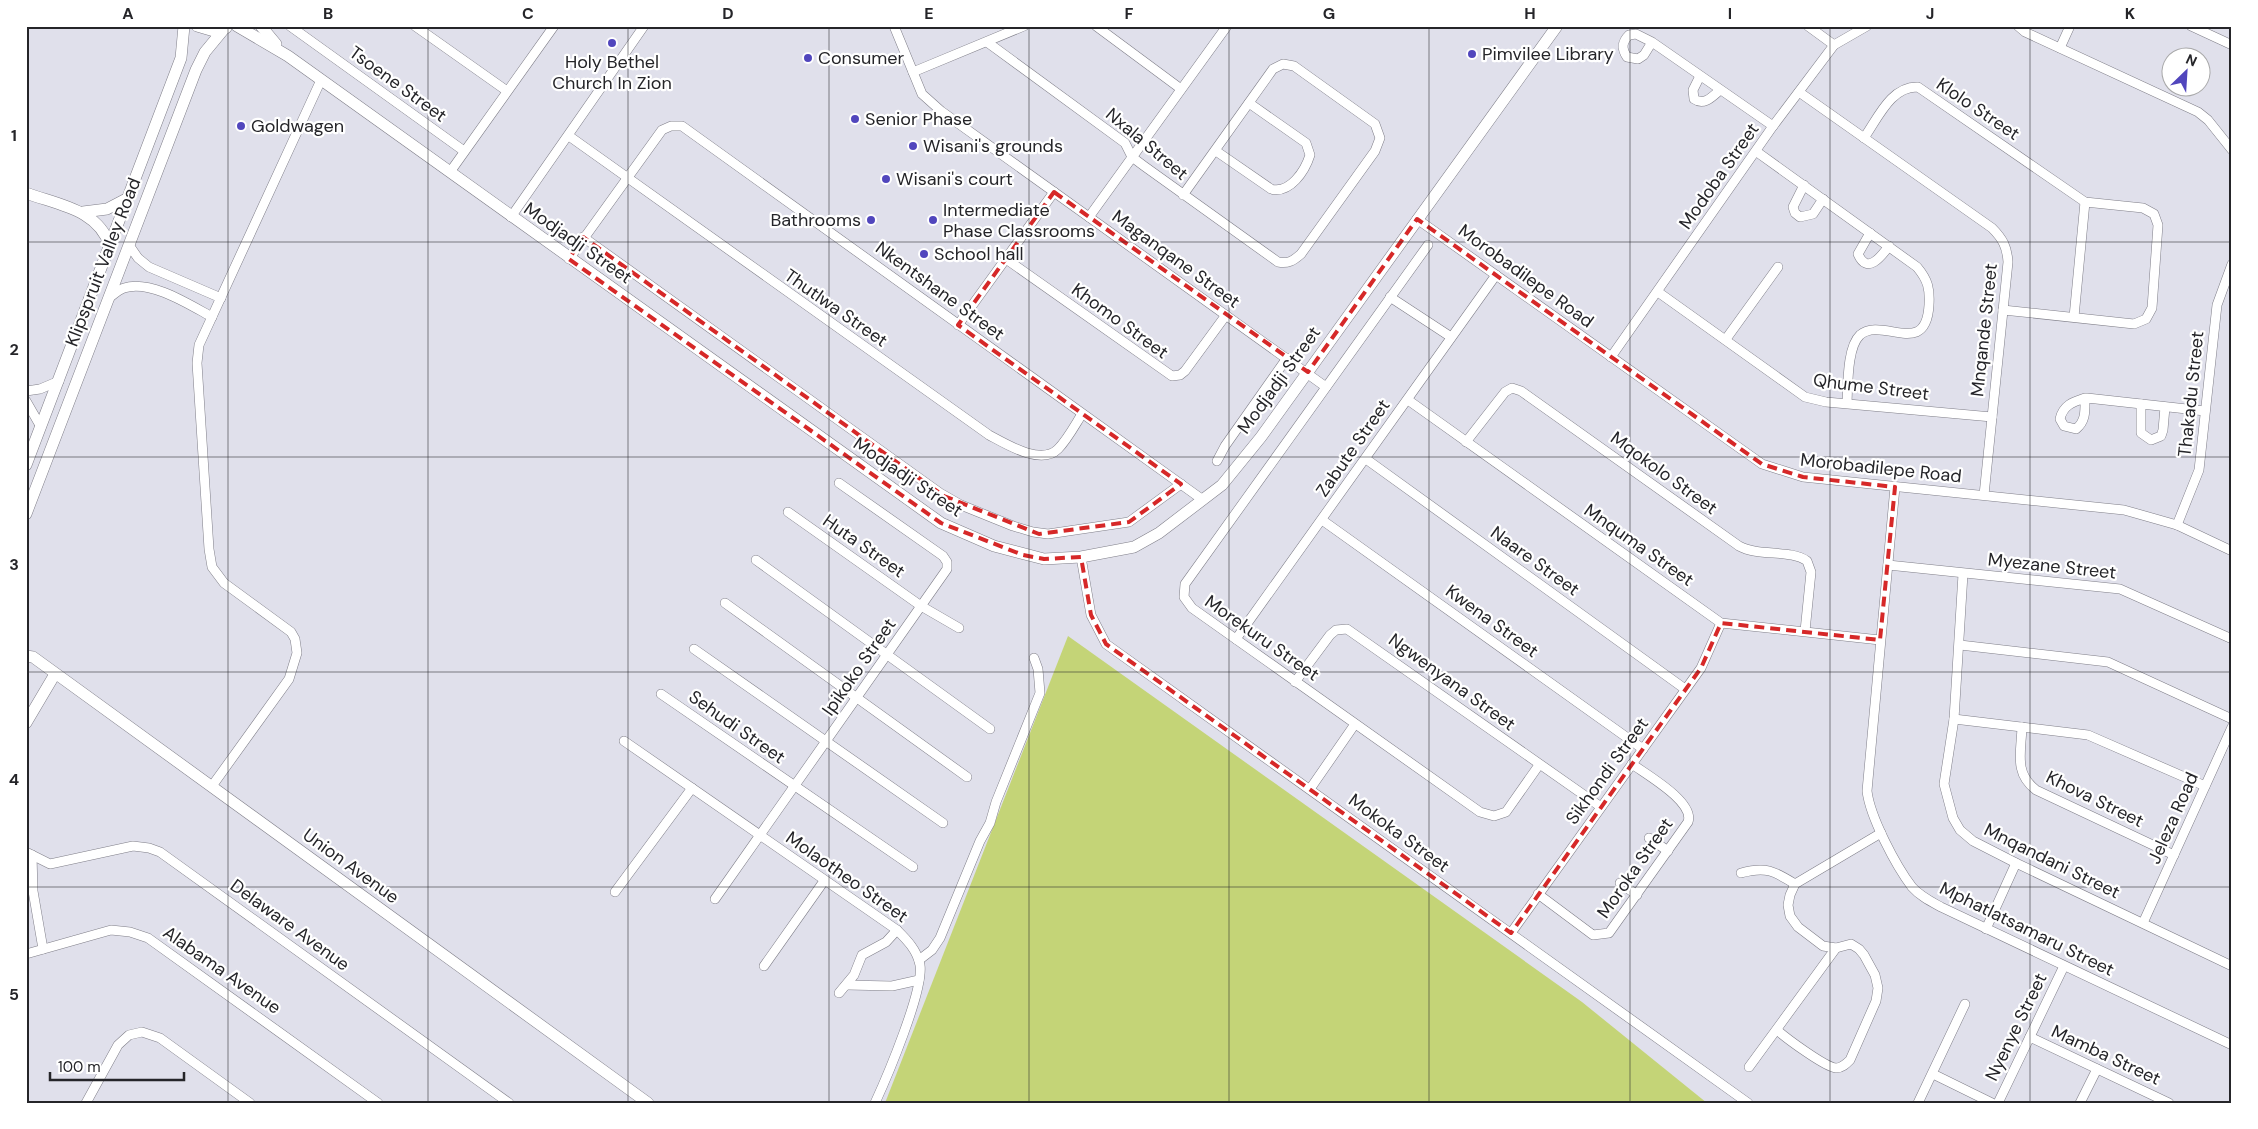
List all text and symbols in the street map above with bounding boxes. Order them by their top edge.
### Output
text: A [122,3,134,24]
text: B [323,3,333,24]
text: C [522,3,534,24]
text: D [722,3,734,24]
text: E [924,3,934,24]
text: F [1125,3,1134,24]
text: G [1323,3,1335,24]
text: H [1524,3,1536,24]
text: I [1728,3,1732,24]
text: J [1926,3,1934,24]
text: K [2125,3,2136,24]
marker: Holy Bethel Church In Zion [606,37,618,49]
street label: Tsoene Street [344,40,452,128]
place label: Pimvilee Library [1482,42,1614,66]
place label: Consumer [818,46,905,70]
marker: Pimvilee Library [1466,48,1478,60]
north arrow [2160,48,2210,98]
place label: Holy Bethel Church In Zion [552,50,672,95]
text: N [2183,50,2200,71]
marker: Consumer [802,52,814,64]
street label: Klolo Street [1932,72,2024,146]
street label: Nxala Street [1101,102,1193,186]
place label: Senior Phase [865,107,972,131]
marker: Senior Phase [849,113,861,125]
place label: Goldwagen [251,114,344,138]
street label: Modoba Street [1673,118,1765,234]
marker: Goldwagen [235,120,247,132]
text: 1 [11,125,17,146]
place label: Wisani's grounds [923,134,1063,158]
marker: Wisani's grounds [907,140,919,152]
place label: Wisani's court [896,167,1013,191]
marker: Wisani's court [880,173,892,185]
street label: Klipspruit Valley Road [60,174,146,350]
street label: Modjadji Street [519,197,637,289]
place label: Intermediate Phase Classrooms [943,198,1095,243]
street label: Maganqane Street [1107,204,1245,314]
place label: Bathrooms [770,208,861,232]
marker: Bathrooms [865,214,877,226]
marker: Intermediate Phase Classrooms [927,214,939,226]
street label: Morobadilepe Road [1453,219,1599,333]
street label: Nkentshane Street [871,236,1009,346]
place label: School hall [934,242,1023,266]
marker: School hall [918,248,930,260]
street label: Mnqande Street [1965,262,2003,398]
street label: Thutlwa Street [780,264,892,352]
street label: Khomo Street [1067,278,1173,364]
street label: Modjadji Street [1232,322,1326,438]
street label: Thakadu Street [2172,330,2210,458]
text: 2 [9,339,19,360]
street label: Qhume Street [1812,368,1930,406]
street label: Zabute Street [1310,394,1396,502]
street label: Mqokolo Street [1606,426,1722,520]
street label: Modjadji Street [849,432,967,522]
street label: Morobadilepe Road [1799,448,1963,488]
street label: Mnquma Street [1579,498,1699,592]
street label: Huta Street [818,509,910,583]
street label: Naare Street [1486,521,1584,601]
street label: Myezane Street [1987,547,2117,585]
text: 3 [9,554,19,575]
street label: Kwena Street [1441,579,1543,663]
street label: Morekuru Street [1200,590,1324,686]
street label: Ipikoko Street [817,614,901,720]
street label: Ngwenyana Street [1384,628,1520,736]
street label: Sehudi Street [684,685,790,769]
street label: Sikhondi Street [1560,713,1654,829]
street label: Khova Street [2042,765,2148,833]
street label: Jeleza Road [2142,768,2204,868]
text: 4 [9,769,19,790]
street label: Mokoka Street [1344,788,1454,878]
street label: Moroka Street [1591,813,1679,923]
street label: Mnqandani Street [1980,818,2124,904]
street label: Union Avenue [298,823,404,909]
street label: Molaotheo Street [781,826,913,928]
street label: Delaware Avenue [226,874,354,976]
street label: Mphatlatsamaru Street [1936,876,2118,982]
street label: Alabama Avenue [158,920,286,1020]
street label: Nyenye Street [1980,969,2052,1085]
text: 5 [9,984,19,1005]
street label: Mamba Street [2048,1019,2164,1091]
scale bar [50,1049,184,1081]
text: 100 m [58,1057,101,1077]

